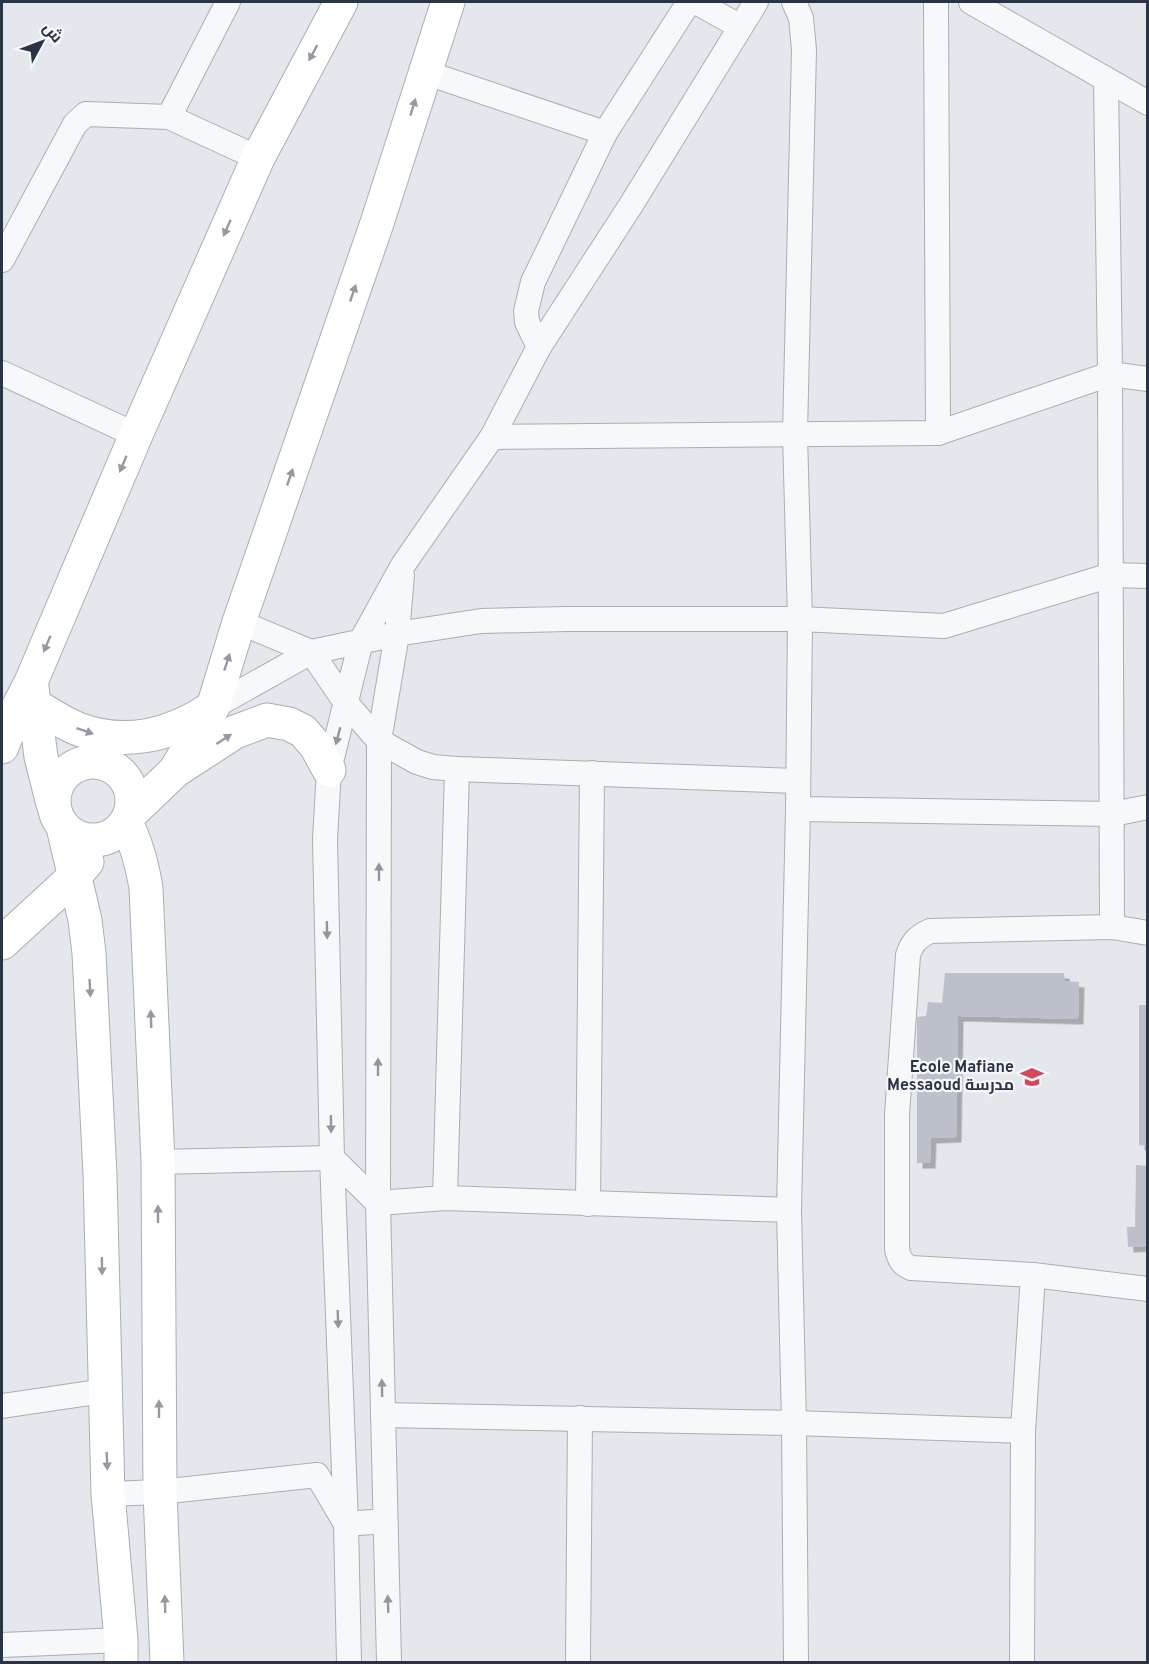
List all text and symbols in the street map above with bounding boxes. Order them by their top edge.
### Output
north arrow [12,12,72,72]
text: ش [38,19,66,48]
one-way arrow [308,45,318,62]
one-way arrow [409,98,418,116]
one-way arrow [222,219,232,237]
one-way arrow [349,284,359,302]
one-way arrow [118,455,127,473]
one-way arrow [286,468,296,486]
one-way arrow [43,635,52,652]
one-way arrow [223,653,232,671]
one-way arrow [76,726,94,736]
one-way arrow [333,727,342,745]
one-way arrow [216,734,232,745]
one-way arrow [374,863,384,882]
one-way arrow [322,920,332,939]
one-way arrow [86,978,95,997]
one-way arrow [147,1010,156,1029]
one-way arrow [373,1058,383,1077]
place label: Ecole Mafiane Messaoud مدرسة [887,1058,1014,1096]
school or university icon: Ecole Mafiane Messaoud مدرسة [1019,1064,1045,1090]
one-way arrow [326,1115,336,1134]
one-way arrow [153,1205,163,1224]
one-way arrow [97,1257,107,1276]
one-way arrow [334,1310,343,1329]
one-way arrow [377,1379,387,1398]
one-way arrow [155,1400,164,1419]
one-way arrow [102,1452,111,1471]
one-way arrow [160,1595,169,1614]
one-way arrow [383,1595,392,1614]

